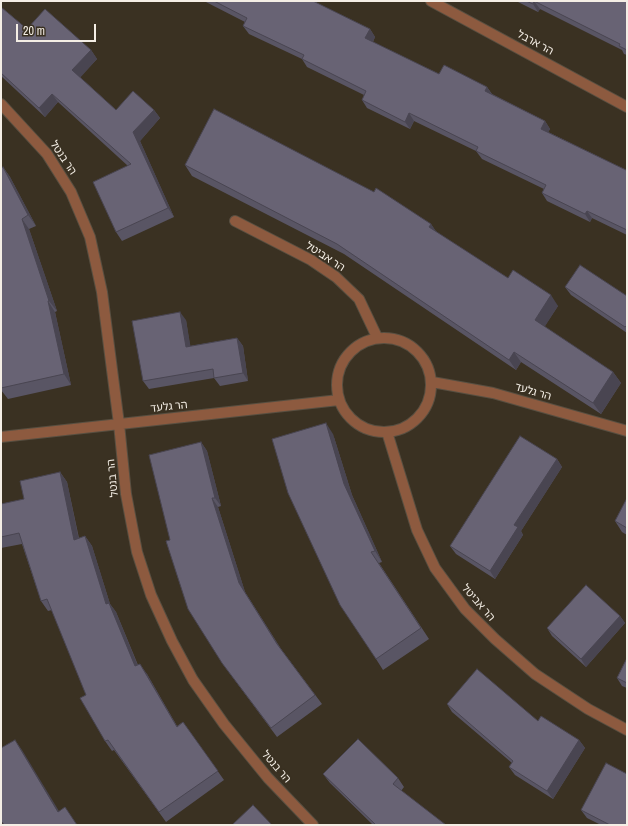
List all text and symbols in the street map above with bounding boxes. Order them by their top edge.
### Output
scale bar [18,16,98,42]
text: 20 m [23,23,45,39]
street label: הר ארבל [514,28,556,58]
street label: הר בנטל [47,138,79,178]
street label: הר אביטל [303,239,347,275]
street label: הר גלעד [513,381,553,403]
street label: הר גלעד [150,398,188,416]
street label: הר בנטל [104,458,122,498]
street label: הר אביטל [458,582,498,624]
street label: הר בנטל [259,748,293,786]

